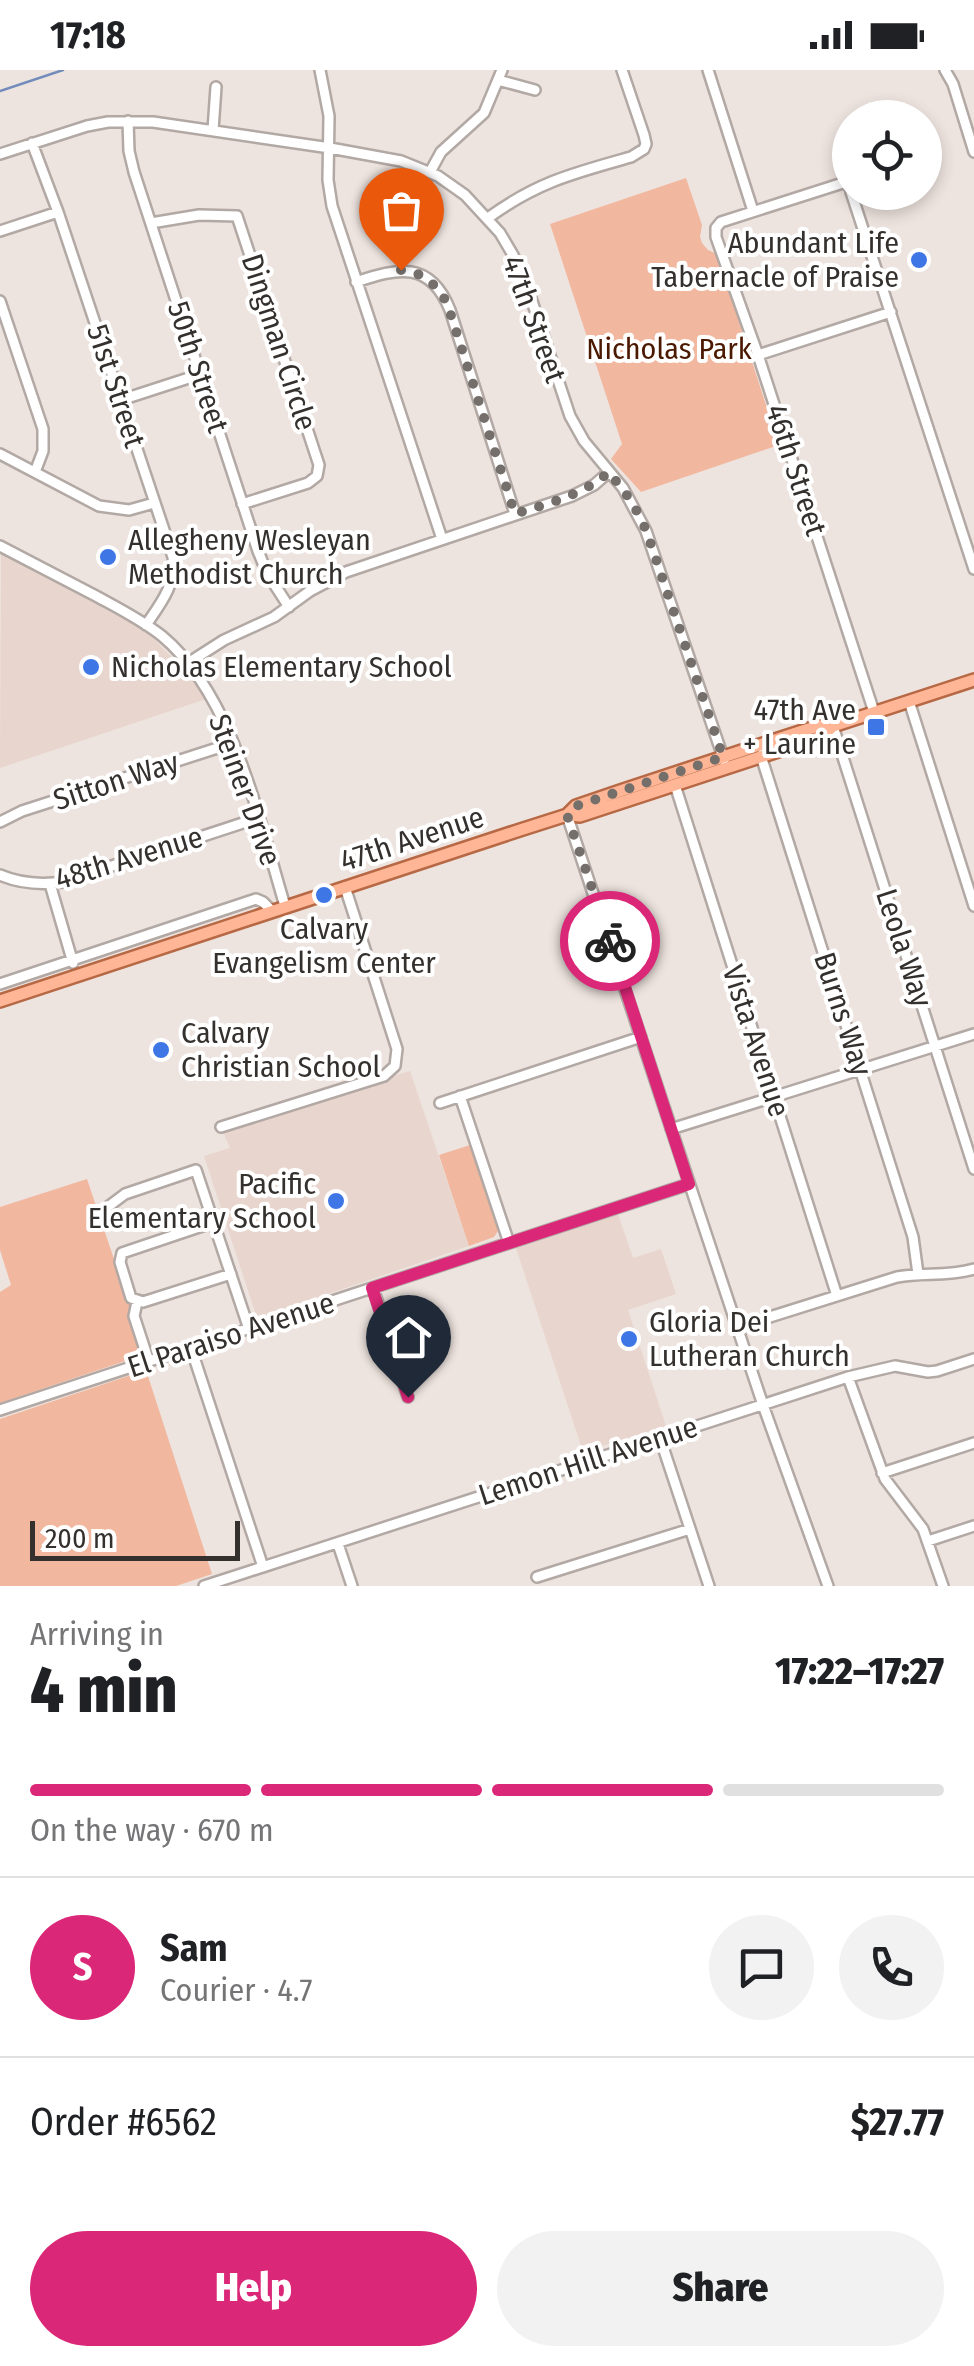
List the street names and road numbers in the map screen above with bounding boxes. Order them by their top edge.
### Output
street label: Dingman Circle [234,249,324,435]
street label: 47th Street [494,251,574,388]
street label: 50th Street [160,297,236,437]
street label: 51st Street [79,320,153,452]
street label: 46th Street [758,400,834,540]
street label: Steiner Drive [201,709,289,871]
street label: Sitton Way [49,744,184,818]
street label: 47th Avenue [336,799,488,879]
street label: 48th Avenue [51,819,207,897]
street label: Leola Way [868,884,940,1012]
street label: Burns Way [806,948,880,1081]
street label: Vista Avenue [715,961,797,1121]
street label: El Paraiso Avenue [123,1285,339,1385]
street label: Lemon Hill Avenue [474,1409,702,1513]

